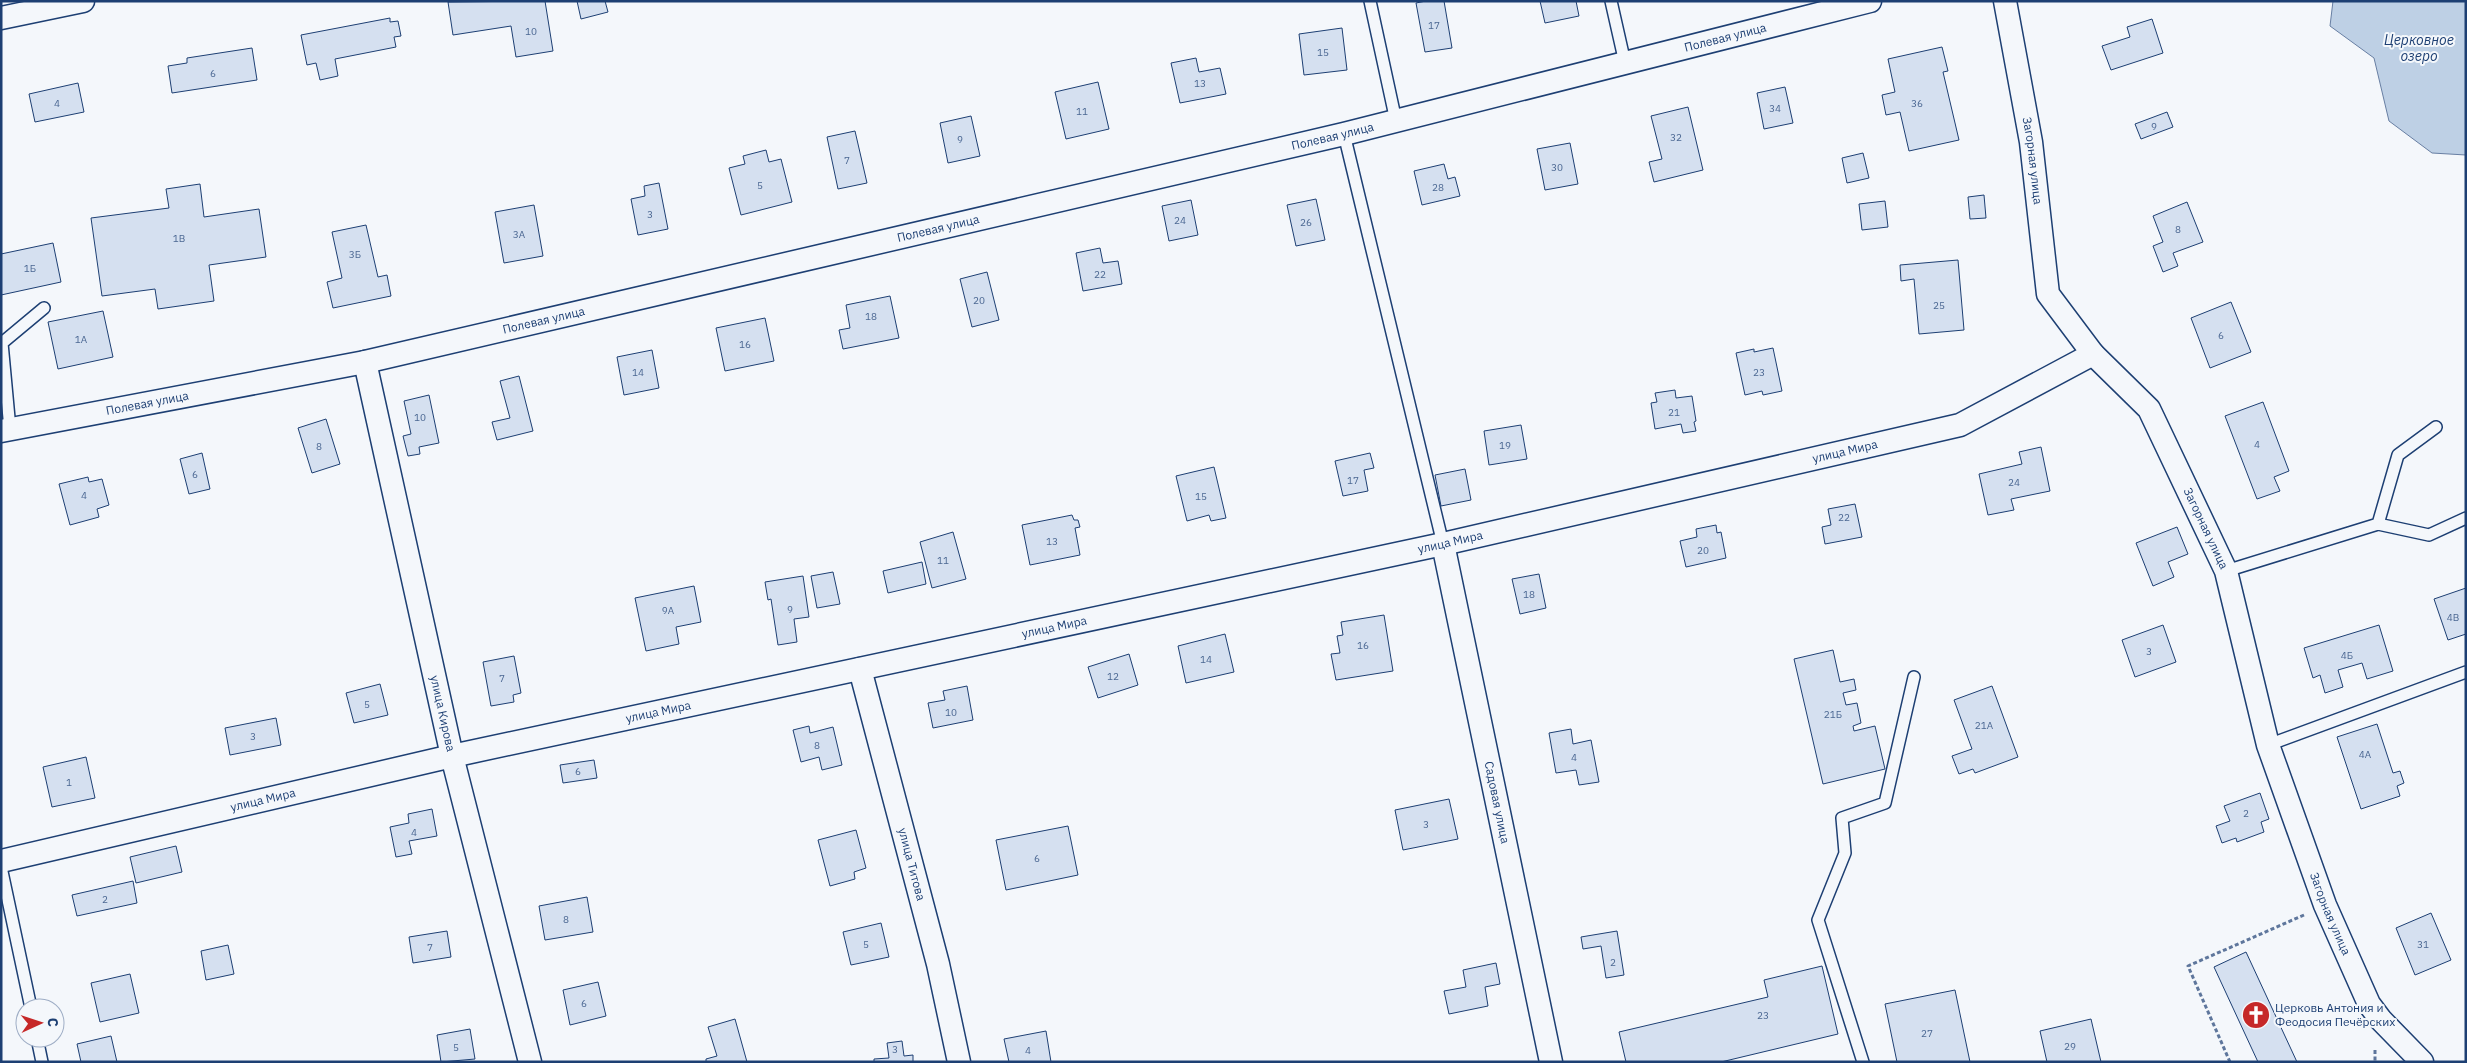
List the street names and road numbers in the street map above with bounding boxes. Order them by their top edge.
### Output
street label: Полевая улица [1683,19,1768,55]
street label: Загорная улица [2019,115,2046,206]
street label: Полевая улица [1290,119,1376,153]
street label: Полевая улица [895,211,981,245]
street label: Полевая улица [501,303,587,337]
street label: Полевая улица [105,387,191,418]
street label: улица Мира [1811,436,1879,466]
street label: Загорная улица [2180,485,2232,572]
street label: улица Мира [1416,527,1485,556]
street label: улица Мира [1020,612,1089,641]
street label: улица Кирова [427,674,459,754]
street label: улица Мира [624,697,693,726]
street label: Садовая улица [1481,760,1513,845]
street label: улица Мира [229,785,297,814]
street label: улица Титова [895,826,929,903]
street label: Загорная улица [2307,870,2355,958]

